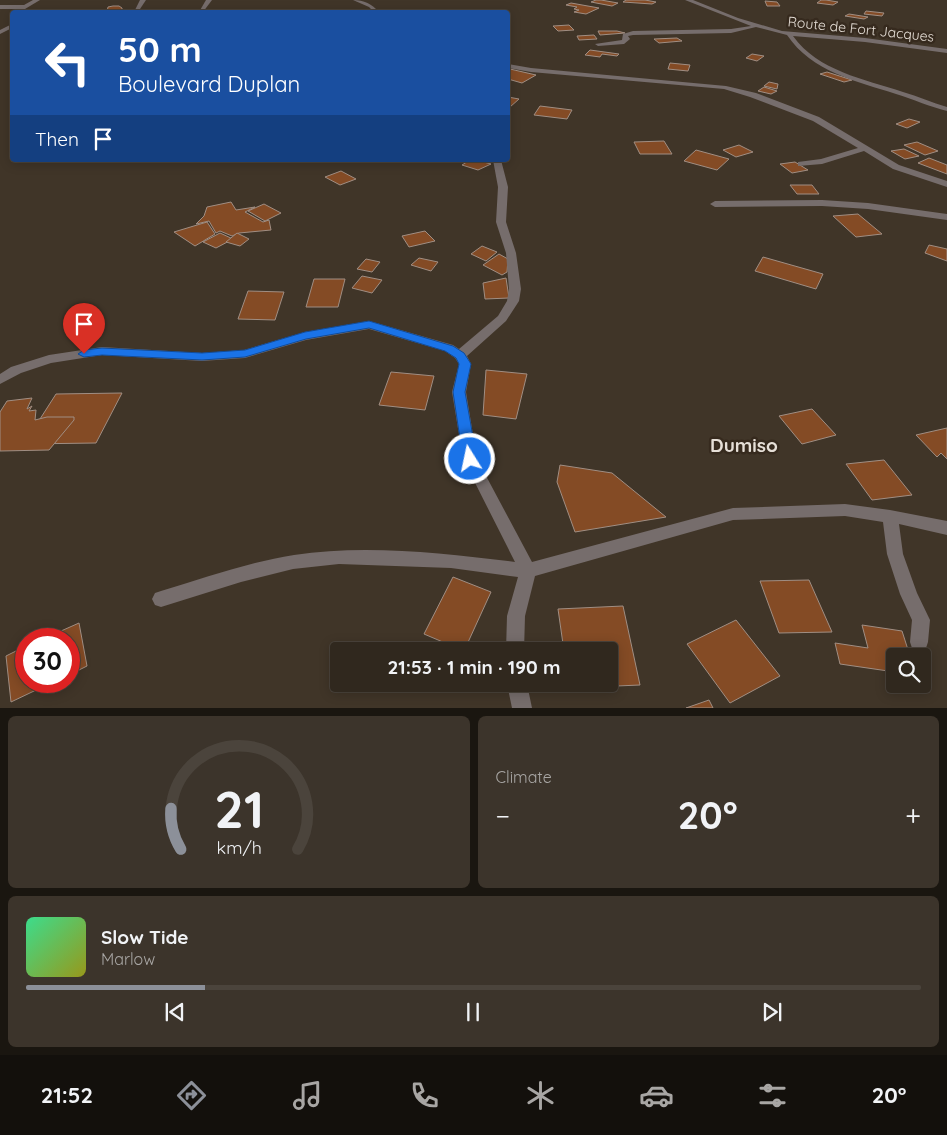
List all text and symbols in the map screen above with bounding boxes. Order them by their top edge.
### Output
street label: Route de Fort Jacques [787,12,935,46]
text: 50 m [118,27,202,71]
icon: left [35,30,100,95]
text: Boulevard Duplan [118,70,300,98]
icon: arrive [89,125,117,153]
text: Then [35,127,79,151]
pin [63,303,105,354]
icon: arrive [70,310,98,338]
position arrow [443,432,495,484]
district label: Dumiso [710,433,778,457]
speed limit sign: 30 [15,628,80,693]
map controls [886,648,931,693]
button: search [886,648,931,693]
text: 21:53 · 1 min · 190 m [388,655,560,679]
text: Climate [496,767,552,787]
text: 21 [214,776,264,841]
text: 20° [678,791,738,839]
text: − [496,798,510,833]
text: + [905,798,921,833]
text: km/h [216,836,261,858]
text: Slow Tide [101,925,189,949]
text: Marlow [101,949,155,969]
icon: previous [161,998,189,1026]
icon: pause [459,998,487,1026]
icon: next [758,998,786,1026]
icon: directions [174,1078,209,1113]
icon: music [290,1078,325,1113]
icon: phone [407,1078,442,1113]
icon: climate [523,1078,558,1113]
icon: car [639,1078,674,1113]
icon: filters [755,1078,790,1113]
text: 21:52 [41,1081,93,1109]
text: 20° [872,1081,906,1109]

